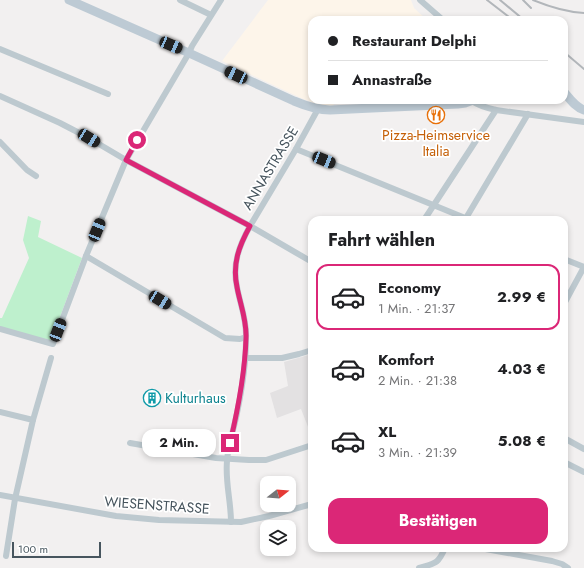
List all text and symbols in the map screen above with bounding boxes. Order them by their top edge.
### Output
text: Restaurant Delphi [352,30,476,52]
car [158,35,184,55]
car [223,64,249,86]
text: Annastraße [352,69,432,91]
restaurant icon: Pizza-Heimservice Italia [426,105,446,125]
street label: ANNASTRASSE [237,122,303,214]
place label: Pizza-Heimservice Italia [382,125,490,161]
car [76,127,102,149]
route start [128,131,146,149]
car [311,150,337,170]
car [87,217,107,243]
text: Fahrt wählen [328,227,435,253]
text: Economy [378,277,441,299]
icon: car [330,279,366,315]
text: 2.99 € [497,286,546,308]
car [147,289,173,311]
text: 1 Min. · 21:37 [378,299,455,318]
car [48,317,68,343]
text: Komfort [378,349,434,371]
icon: car [330,351,366,387]
text: 4.03 € [497,358,546,380]
text: 2 Min. · 21:38 [378,371,457,390]
building icon: Kulturhaus [142,388,162,408]
place label: Kulturhaus [165,388,226,408]
text: XL [378,421,396,443]
icon: car [330,423,366,459]
callout: 2 Min. [142,429,216,457]
text: 5.08 € [498,430,546,452]
text: 2 Min. [159,433,199,452]
route end [221,434,239,452]
text: 3 Min. · 21:39 [378,443,457,462]
north arrow [260,476,296,512]
map controls [260,476,296,556]
street label: WIESENSTRASSE [104,491,210,519]
button: Bestätigen [328,498,548,544]
button: layers [260,520,296,556]
scale bar [12,540,101,559]
text: 100 m [18,541,48,557]

